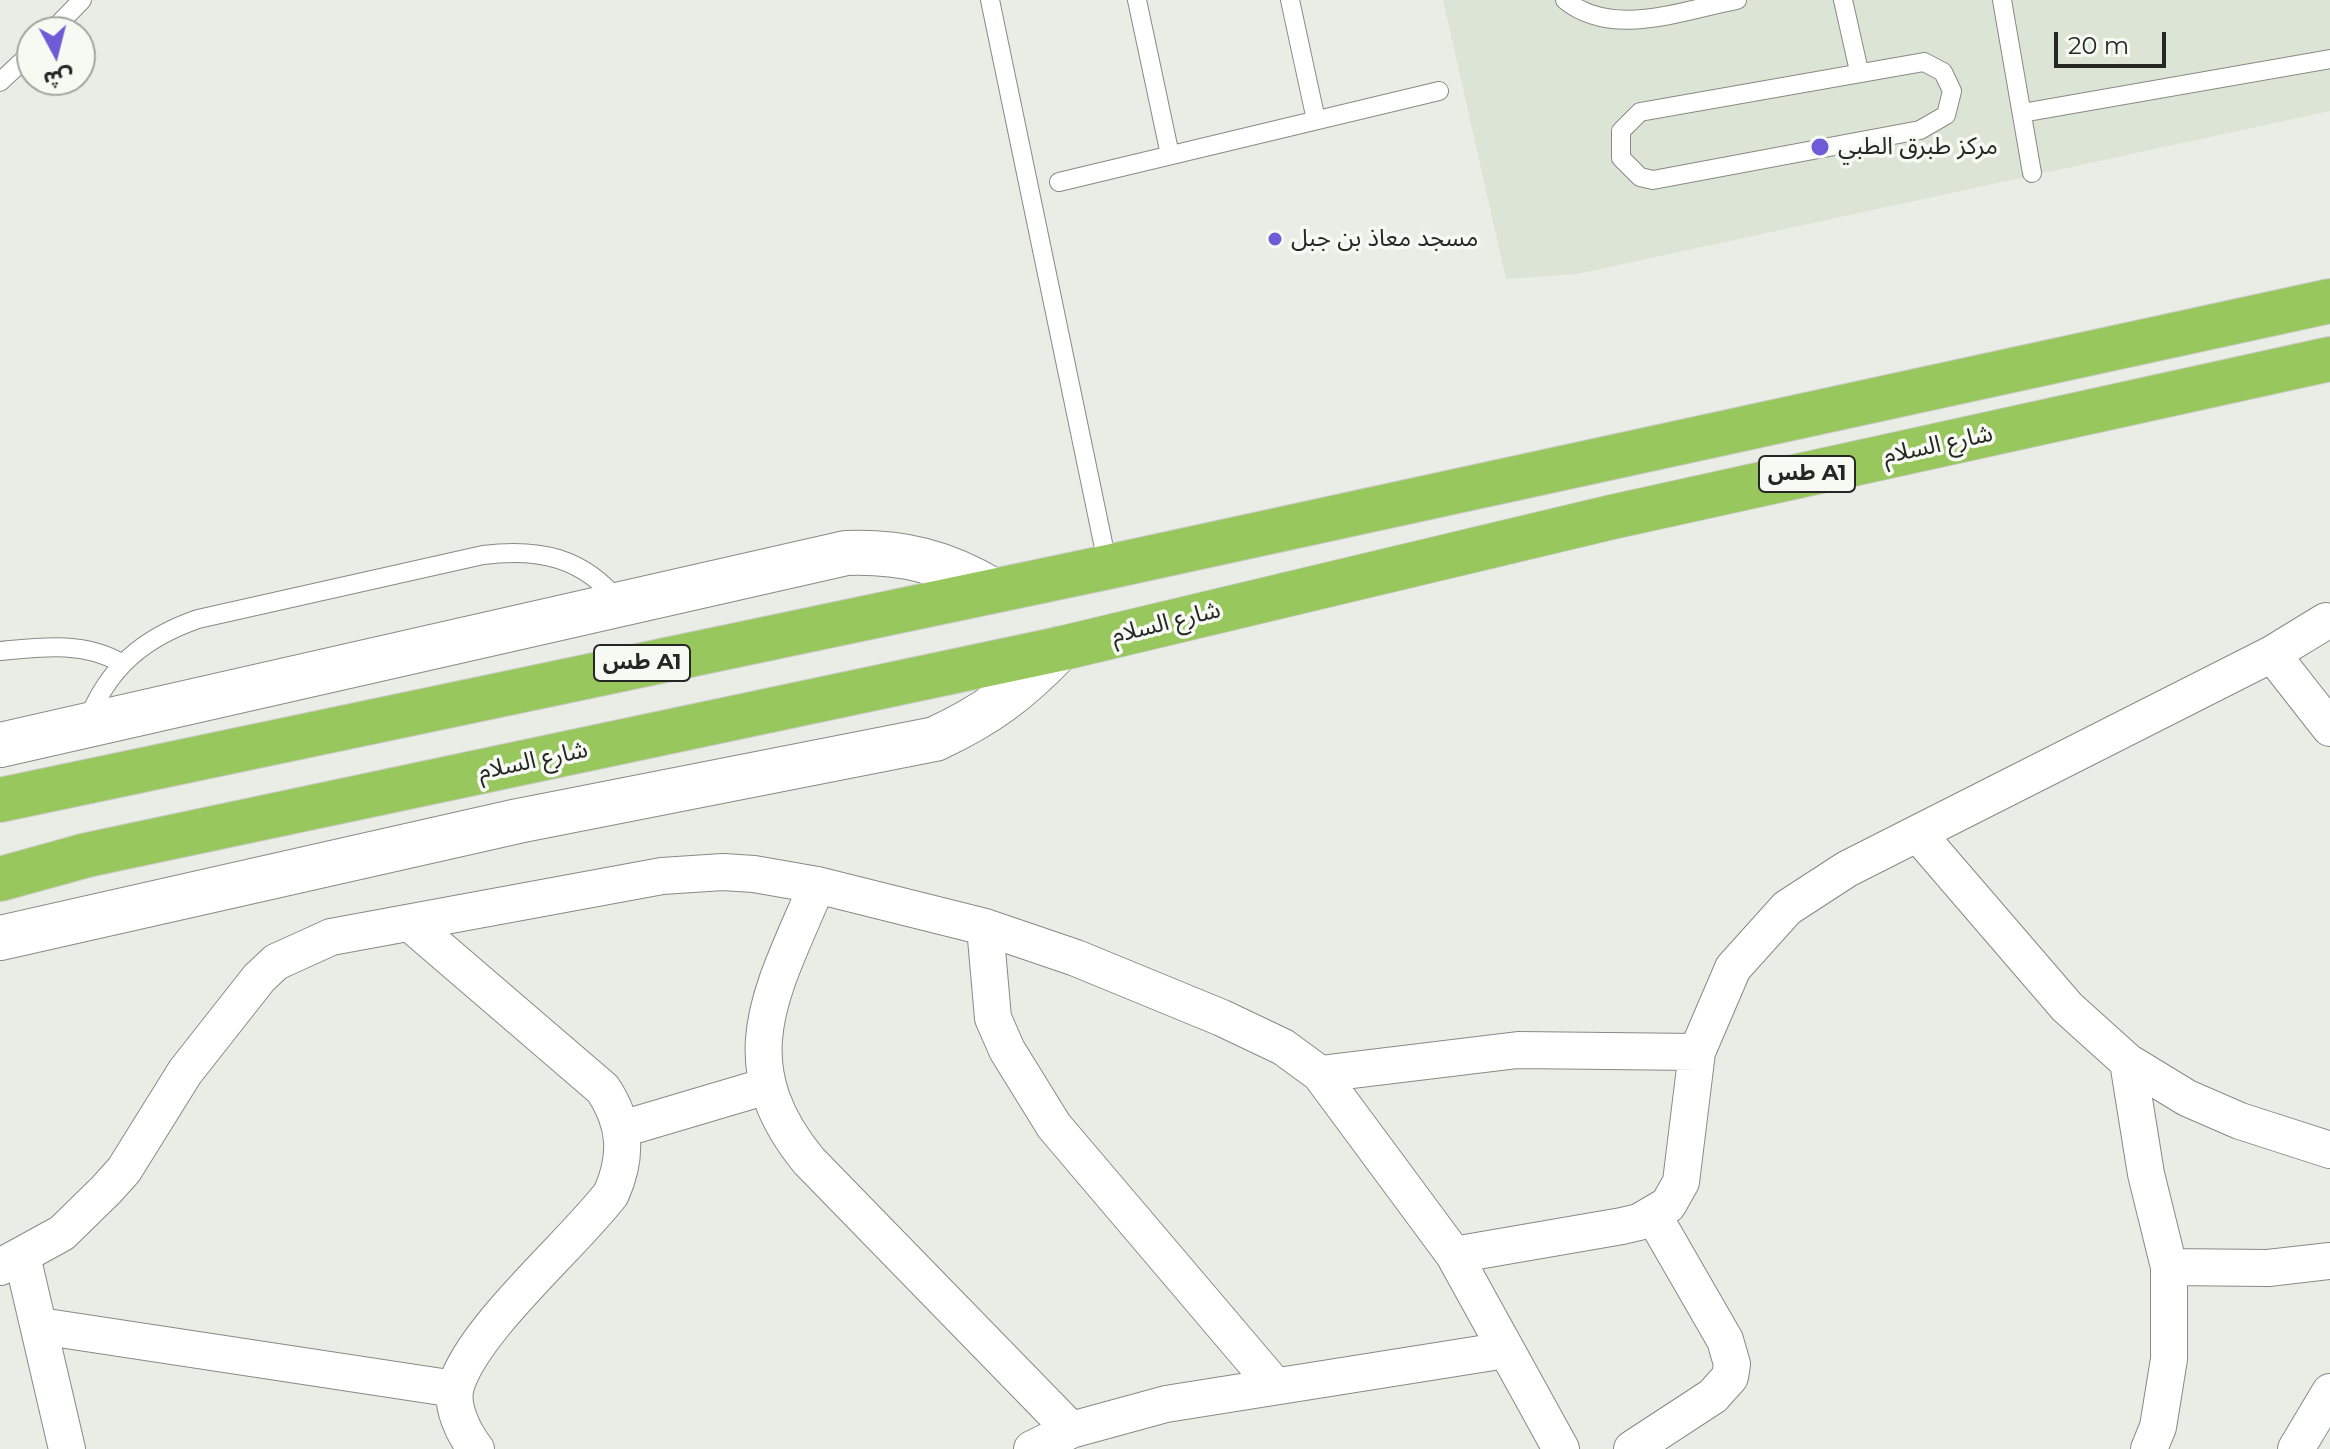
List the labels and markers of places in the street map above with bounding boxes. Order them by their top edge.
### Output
place label: مركز طبرق الطبي [1838,133,1998,161]
marker: مركز طبرق الطبي [1809,136,1831,158]
place label: مسجد معاذ بن جبل [1291,225,1478,253]
marker: مسجد معاذ بن جبل [1266,230,1284,248]

